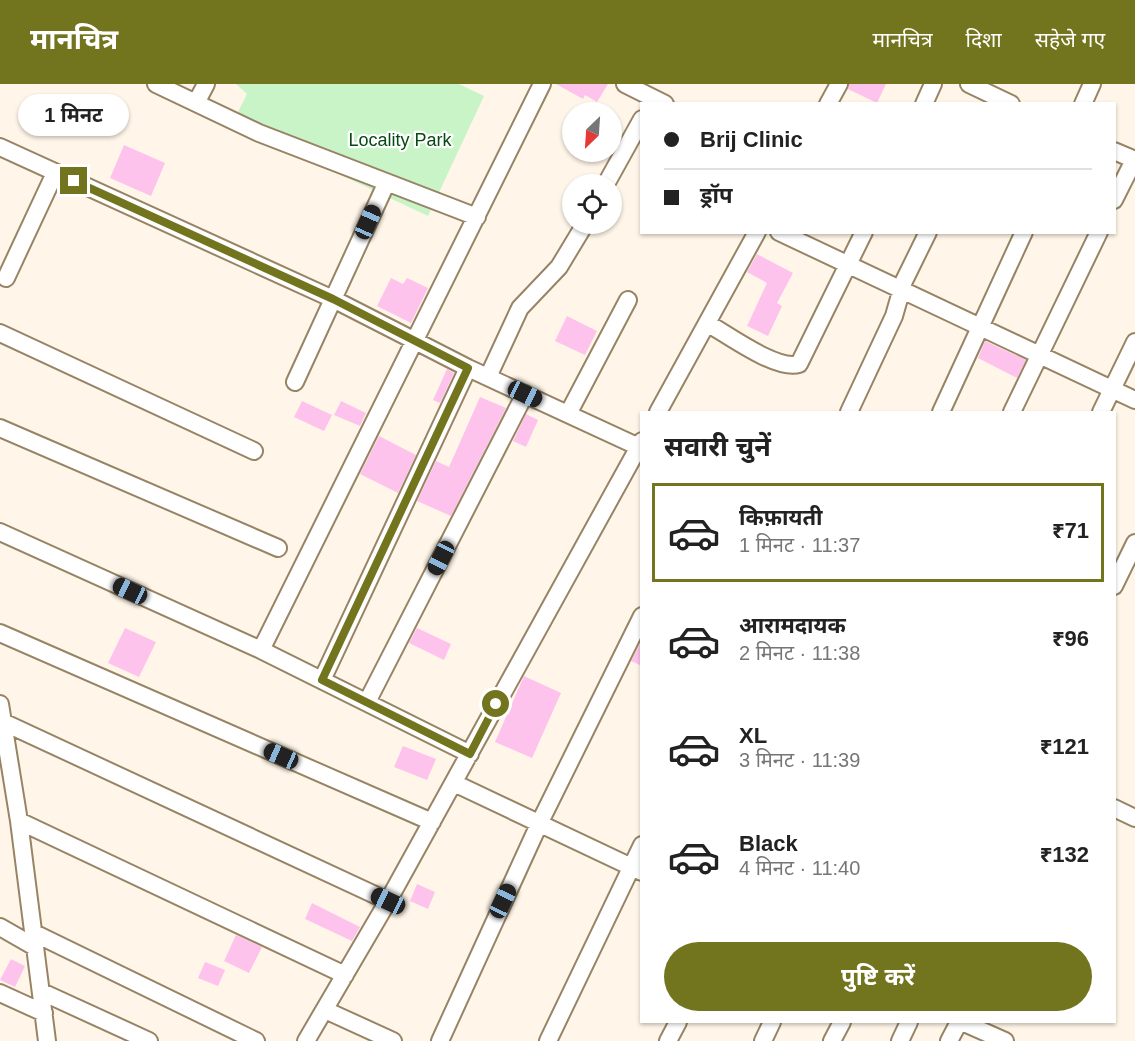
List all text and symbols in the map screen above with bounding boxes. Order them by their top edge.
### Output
text: मानचित्र [30,24,118,55]
text: मानचित्र [872,28,932,51]
text: दिशा [965,28,1002,51]
text: सहेजे गए [1035,28,1105,51]
callout: 1 मिनट [19,94,130,136]
north arrow [562,102,622,162]
map controls [562,102,622,234]
text: 1 मिनट [44,104,103,126]
text: Brij Clinic [700,127,803,152]
park label: Locality Park [348,130,453,150]
route end [60,167,87,194]
button: locate [562,174,622,234]
text: ड्रॉप [700,183,733,208]
car [352,202,384,242]
car [505,378,545,410]
text: सवारी चुनें [664,432,771,462]
text: किफ़ायती [739,505,823,530]
icon: car [667,506,721,560]
text: ₹71 [1052,518,1089,543]
text: 1 मिनट · 11:37 [739,534,860,556]
car [425,538,457,578]
car [110,575,150,607]
text: आरामदायक [739,613,846,638]
icon: car [667,614,721,668]
text: ₹96 [1052,626,1089,651]
text: 2 मिनट · 11:38 [739,642,860,664]
route start [482,690,509,717]
icon: car [667,722,721,776]
text: XL [739,723,767,748]
text: ₹121 [1040,734,1089,759]
car [261,740,301,772]
text: 3 मिनट · 11:39 [739,749,860,771]
icon: car [667,830,721,884]
text: Black [739,831,798,856]
text: ₹132 [1040,842,1089,867]
text: 4 मिनट · 11:40 [739,857,860,879]
car [487,881,519,921]
car [368,885,408,917]
button: पुष्टि करें [664,942,1092,1011]

